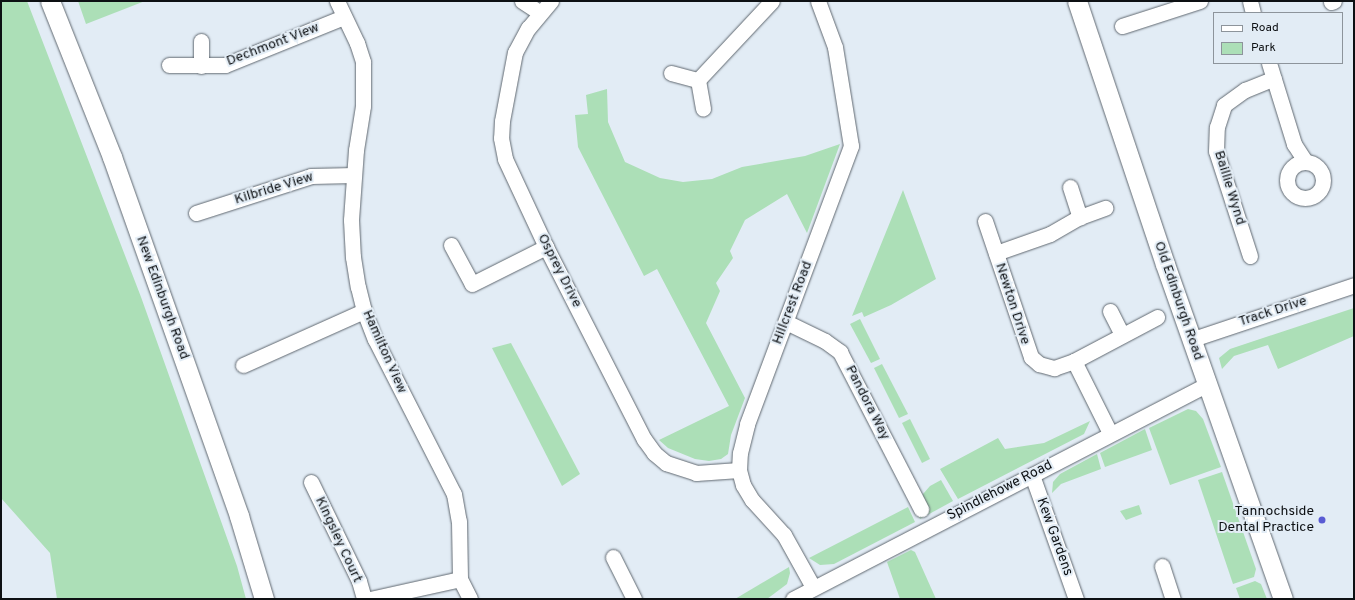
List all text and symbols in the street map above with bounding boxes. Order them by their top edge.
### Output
legend [1213,12,1343,64]
street label: Dechmont View [224,20,322,70]
text: Road [1251,20,1279,36]
text: Park [1251,40,1276,56]
street label: Baillie Wynd [1210,149,1248,227]
street label: Kilbride View [232,169,316,209]
street label: Osprey Drive [533,231,585,311]
street label: New Edinburgh Road [132,234,192,362]
street label: Old Edinburgh Road [1150,239,1206,363]
street label: Hillcrest Road [769,259,817,347]
street label: Newton Drive [991,261,1033,347]
street label: Track Drive [1237,293,1309,331]
street label: Hamilton View [358,307,410,397]
street label: Pandora Way [841,363,893,443]
street label: Spindlehowe Road [945,457,1055,525]
street label: Kingsley Court [311,494,365,586]
street label: Kew Gardens [1032,496,1076,578]
place label: Tannochside Dental Practice [1218,504,1314,536]
marker: Tannochside Dental Practice [1317,515,1327,525]

